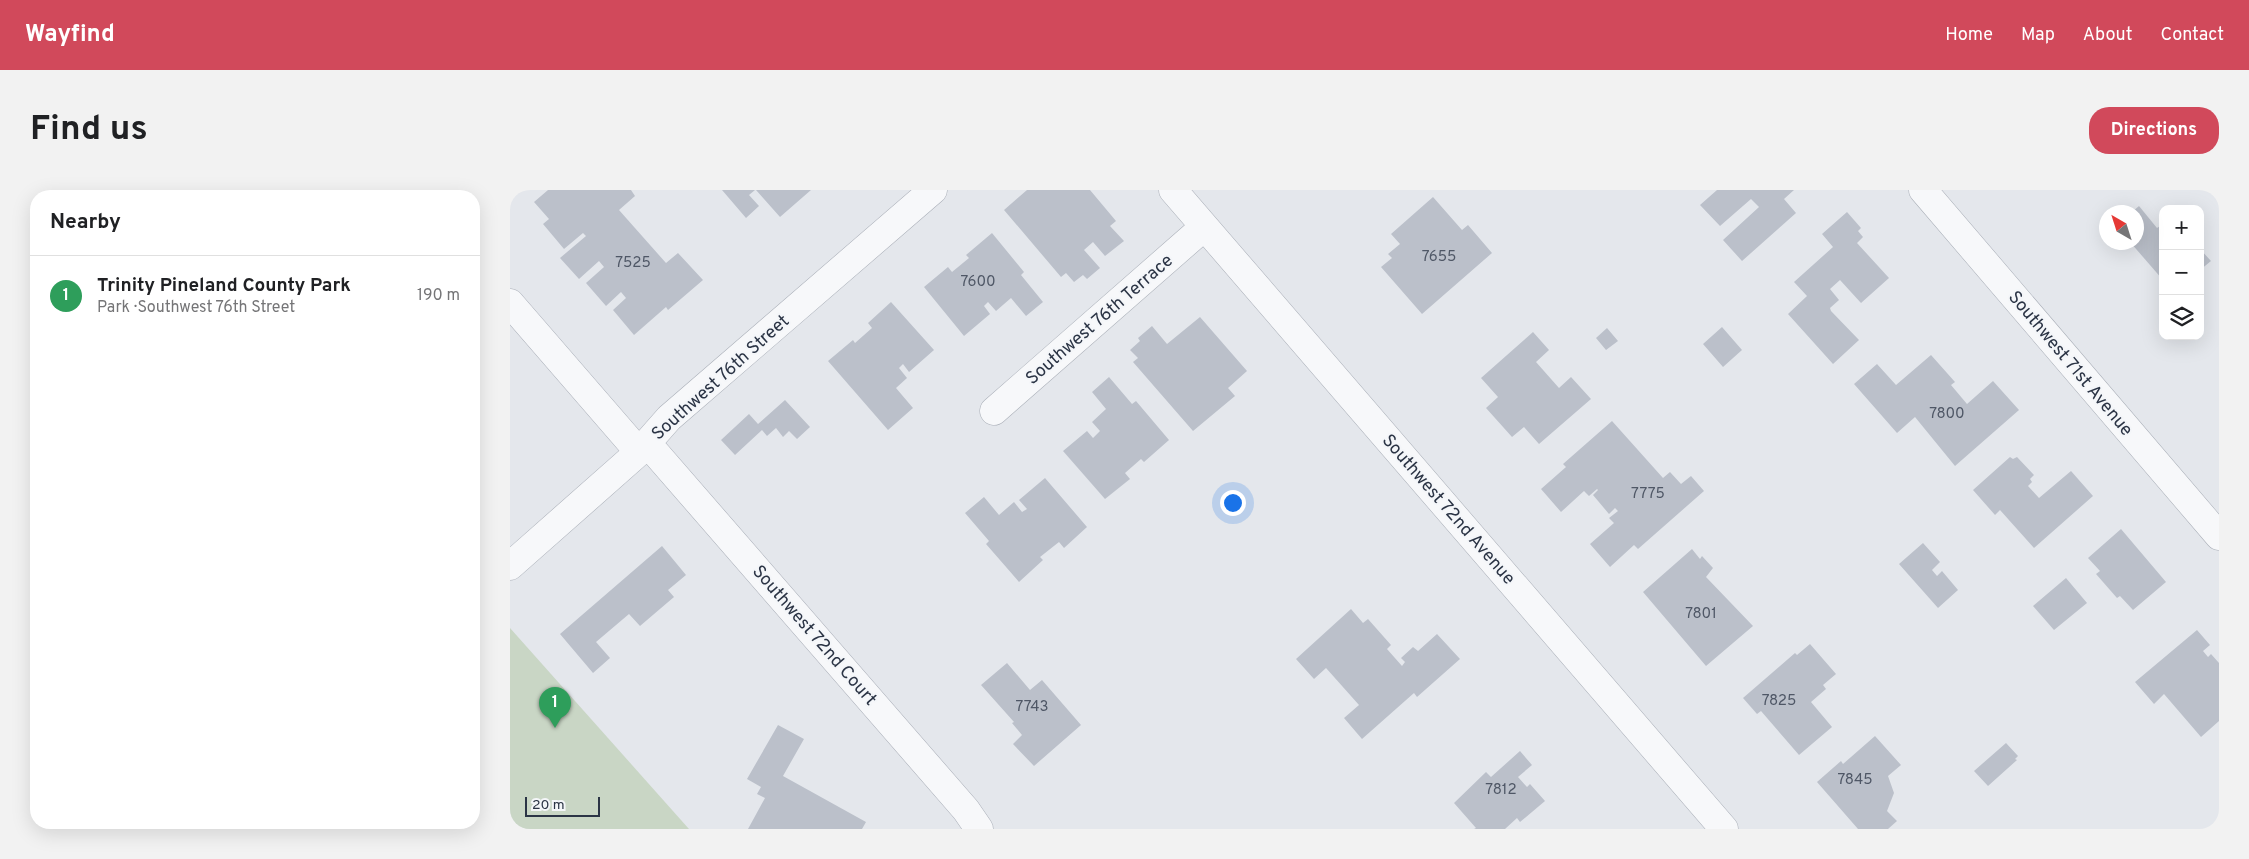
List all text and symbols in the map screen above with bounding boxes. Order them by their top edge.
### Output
text: Wayfind [25,20,115,50]
text: Home [1945,24,1993,47]
text: Map [2021,24,2055,47]
text: About [2083,24,2132,47]
text: Contact [2160,24,2224,47]
button: Directions [2089,107,2219,154]
text: Find us [30,108,148,152]
north arrow [2099,205,2144,250]
map controls [2159,205,2204,340]
button: + [2159,205,2204,250]
text: Nearby [50,209,121,236]
house number: 7655 [1422,248,1456,267]
street label: Southwest 76th Terrace [1021,250,1178,390]
button: − [2159,250,2204,295]
house number: 7525 [615,254,651,273]
house number: 7600 [960,273,996,292]
text: Trinity Pineland County Park [97,274,351,298]
text: 1 [63,286,69,306]
text: 190 m [417,286,460,306]
street label: Southwest 71st Avenue [2002,287,2137,441]
button: layers [2159,295,2204,340]
text: Park · Southwest 76th Street [97,298,295,318]
street label: Southwest 76th Street [647,310,795,446]
house number: 7800 [1929,405,1965,424]
street label: Southwest 72nd Avenue [1376,430,1520,590]
house number: 7775 [1631,485,1665,504]
your location [1220,490,1246,516]
street label: Southwest 72nd Court [747,561,881,711]
house number: 7801 [1685,605,1717,624]
pin: 1 [539,687,571,728]
house number: 7825 [1762,692,1796,711]
house number: 7743 [1015,698,1049,717]
house number: 7845 [1837,771,1873,790]
house number: 7812 [1485,781,1517,800]
scale bar [525,794,600,817]
text: 20 m [532,797,565,814]

